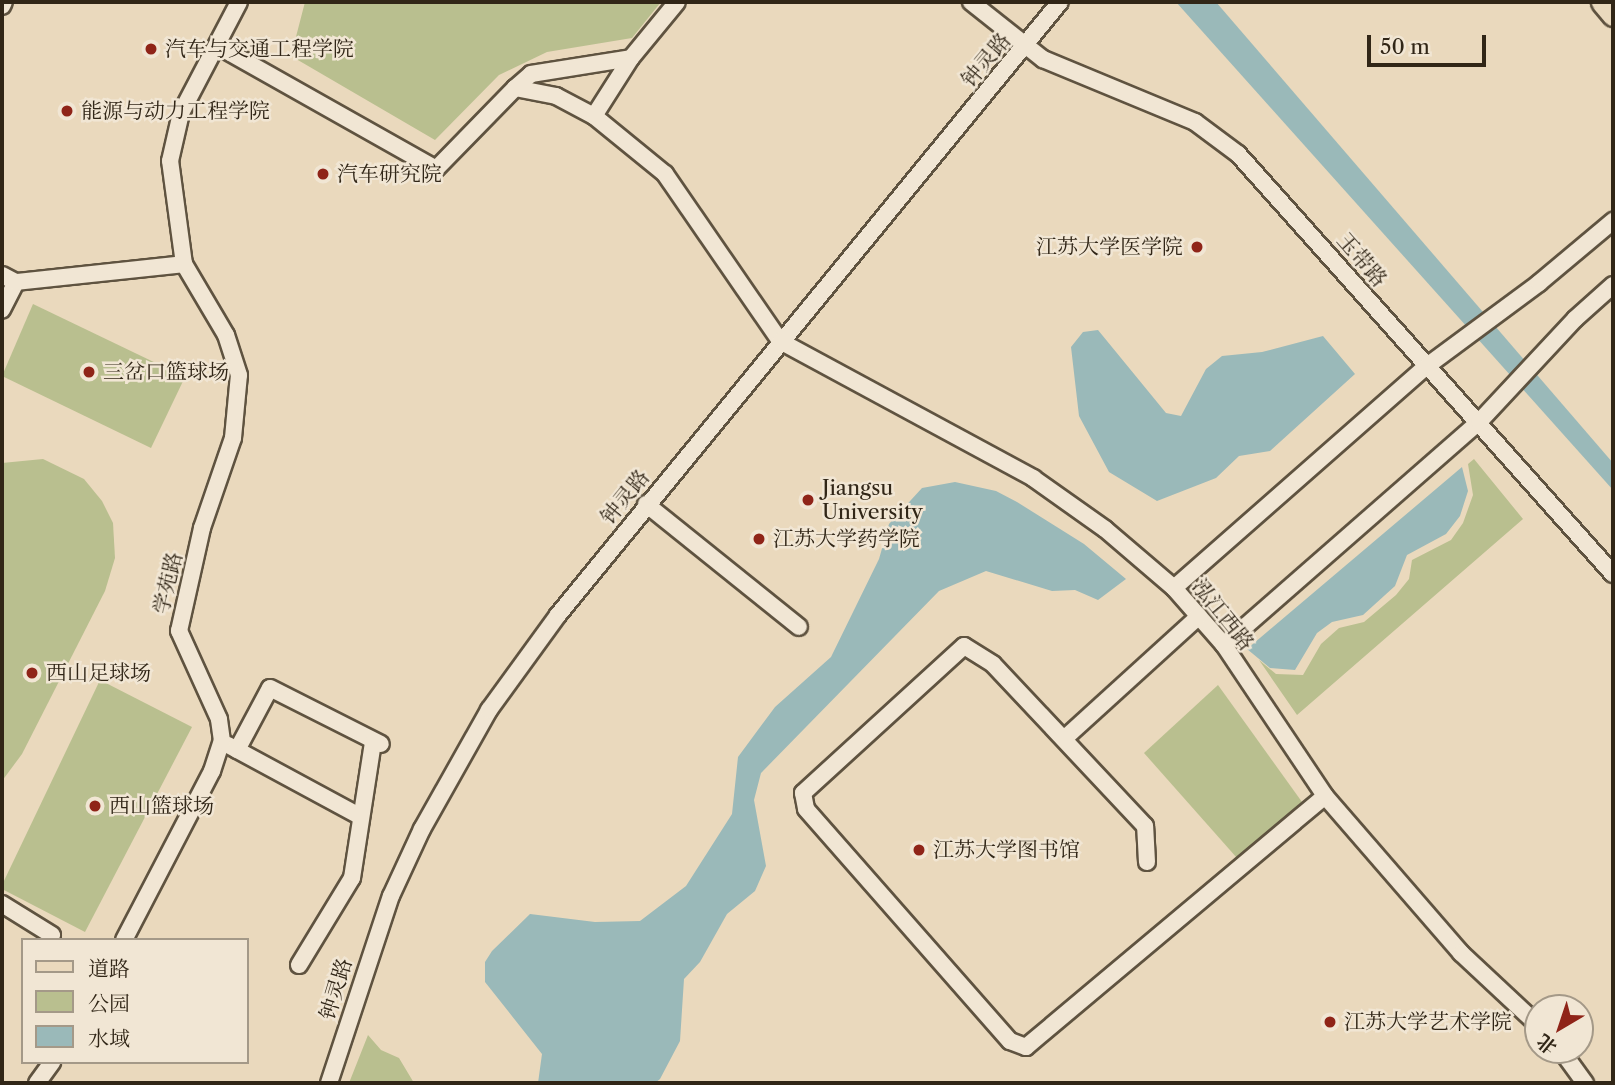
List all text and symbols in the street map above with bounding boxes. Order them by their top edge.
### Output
scale bar [1370,21,1489,65]
street label: 钟灵路 [956,28,1016,92]
text: 50 m [1380,34,1430,59]
place label: 汽车与交通工程学院 [165,36,354,62]
marker: 汽车与交通工程学院 [143,41,159,57]
place label: 能源与动力工程学院 [81,98,270,124]
marker: 能源与动力工程学院 [59,103,75,119]
place label: 汽车研究院 [337,161,442,187]
marker: 汽车研究院 [315,166,331,182]
street label: 玉带路 [1332,228,1392,292]
place label: 江苏大学医学院 [1036,234,1183,260]
marker: 江苏大学医学院 [1189,239,1205,255]
place label: 三岔口篮球场 [103,359,229,385]
marker: 三岔口篮球场 [81,364,97,380]
street label: 钟灵路 [595,465,655,529]
place label: Jiangsu University [822,475,923,525]
marker: Jiangsu University [800,492,816,508]
place label: 江苏大学药学院 [773,526,920,552]
marker: 江苏大学药学院 [751,531,767,547]
street label: 学苑路 [149,549,187,617]
street label: 泓江西路 [1187,574,1259,656]
place label: 西山足球场 [46,660,151,686]
marker: 西山足球场 [24,665,40,681]
place label: 西山篮球场 [109,793,214,819]
marker: 西山篮球场 [87,798,103,814]
place label: 江苏大学图书馆 [933,837,1080,863]
marker: 江苏大学图书馆 [911,842,927,858]
legend [21,938,248,1064]
street label: 钟灵路 [315,955,357,1023]
text: 道路 [88,956,130,981]
text: 公园 [88,991,130,1016]
north arrow [1524,994,1594,1064]
place label: 江苏大学艺术学院 [1344,1009,1512,1035]
marker: 江苏大学艺术学院 [1322,1014,1338,1030]
text: 水域 [88,1026,130,1051]
text: 北 [1532,1029,1561,1059]

